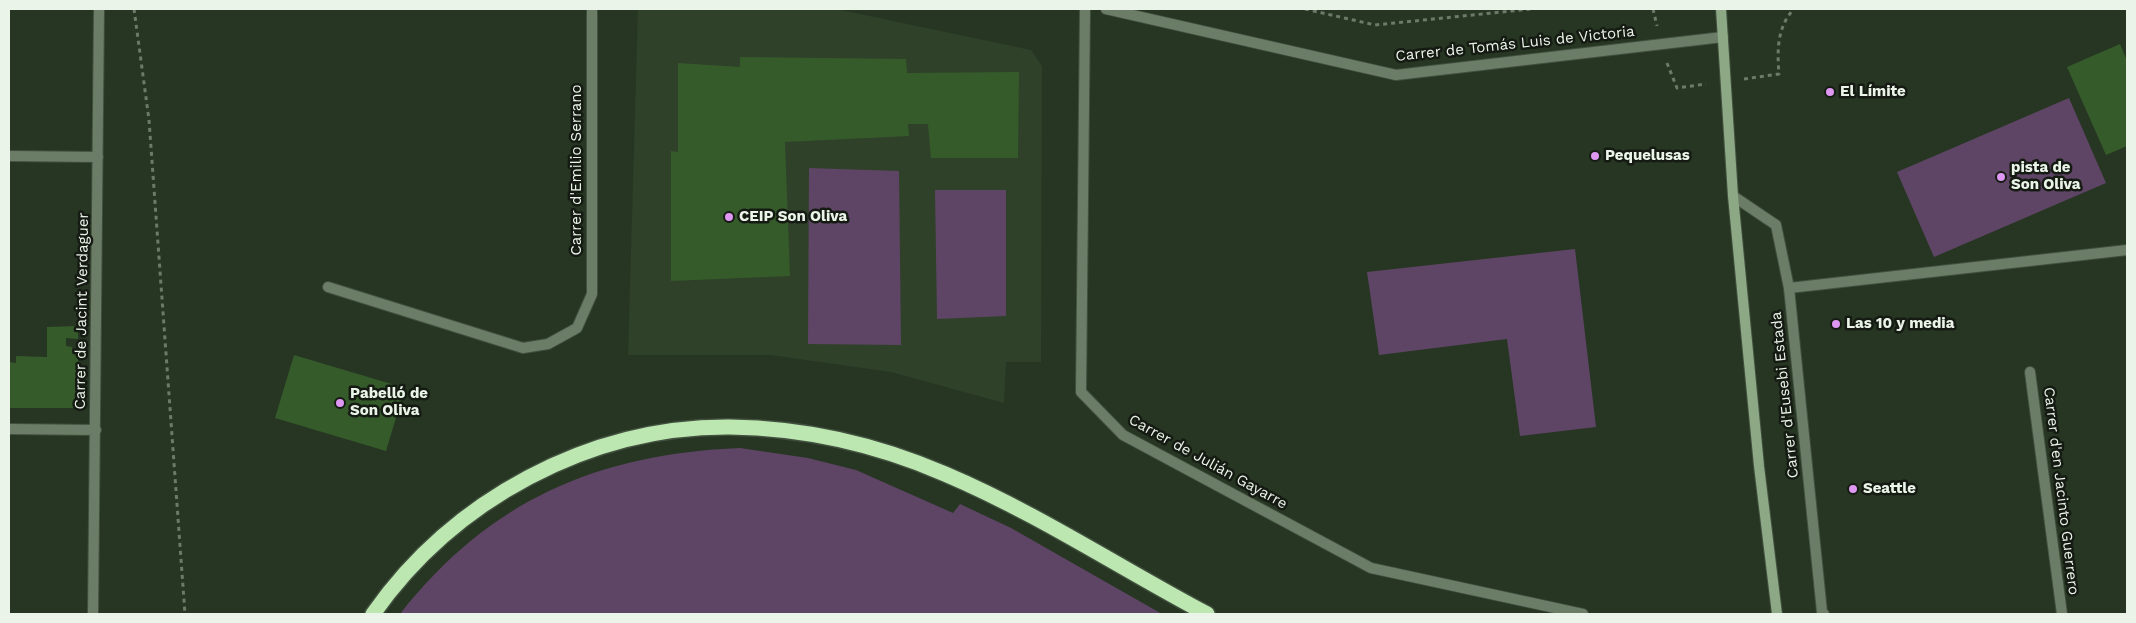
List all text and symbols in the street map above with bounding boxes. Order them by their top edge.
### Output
street label: Carrer de Tomás Luis de Victoria [1395,22,1635,66]
place label: El Límite [1840,83,1906,101]
street label: Carrer d'Emilio Serrano [568,84,586,256]
marker: El Límite [1824,86,1836,98]
place label: Pequelusas [1605,147,1690,165]
marker: Pequelusas [1589,150,1601,162]
place label: pista de Son Oliva [2011,159,2081,194]
marker: pista de Son Oliva [1995,171,2007,183]
place label: CEIP Son Oliva [739,208,847,226]
marker: CEIP Son Oliva [723,211,735,223]
street label: Carrer de Jacint Verdaguer [71,212,93,410]
street label: Carrer d'Eusebi Estada [1767,311,1803,479]
place label: Las 10 y media [1846,315,1954,333]
marker: Las 10 y media [1830,318,1842,330]
place label: Pabelló de Son Oliva [350,385,428,420]
street label: Carrer d'en Jacinto Guerrero [2039,386,2083,596]
marker: Pabelló de Son Oliva [334,397,346,409]
street label: Carrer de Julián Gayarre [1126,411,1290,513]
place label: Seattle [1863,480,1916,498]
marker: Seattle [1847,483,1859,495]

